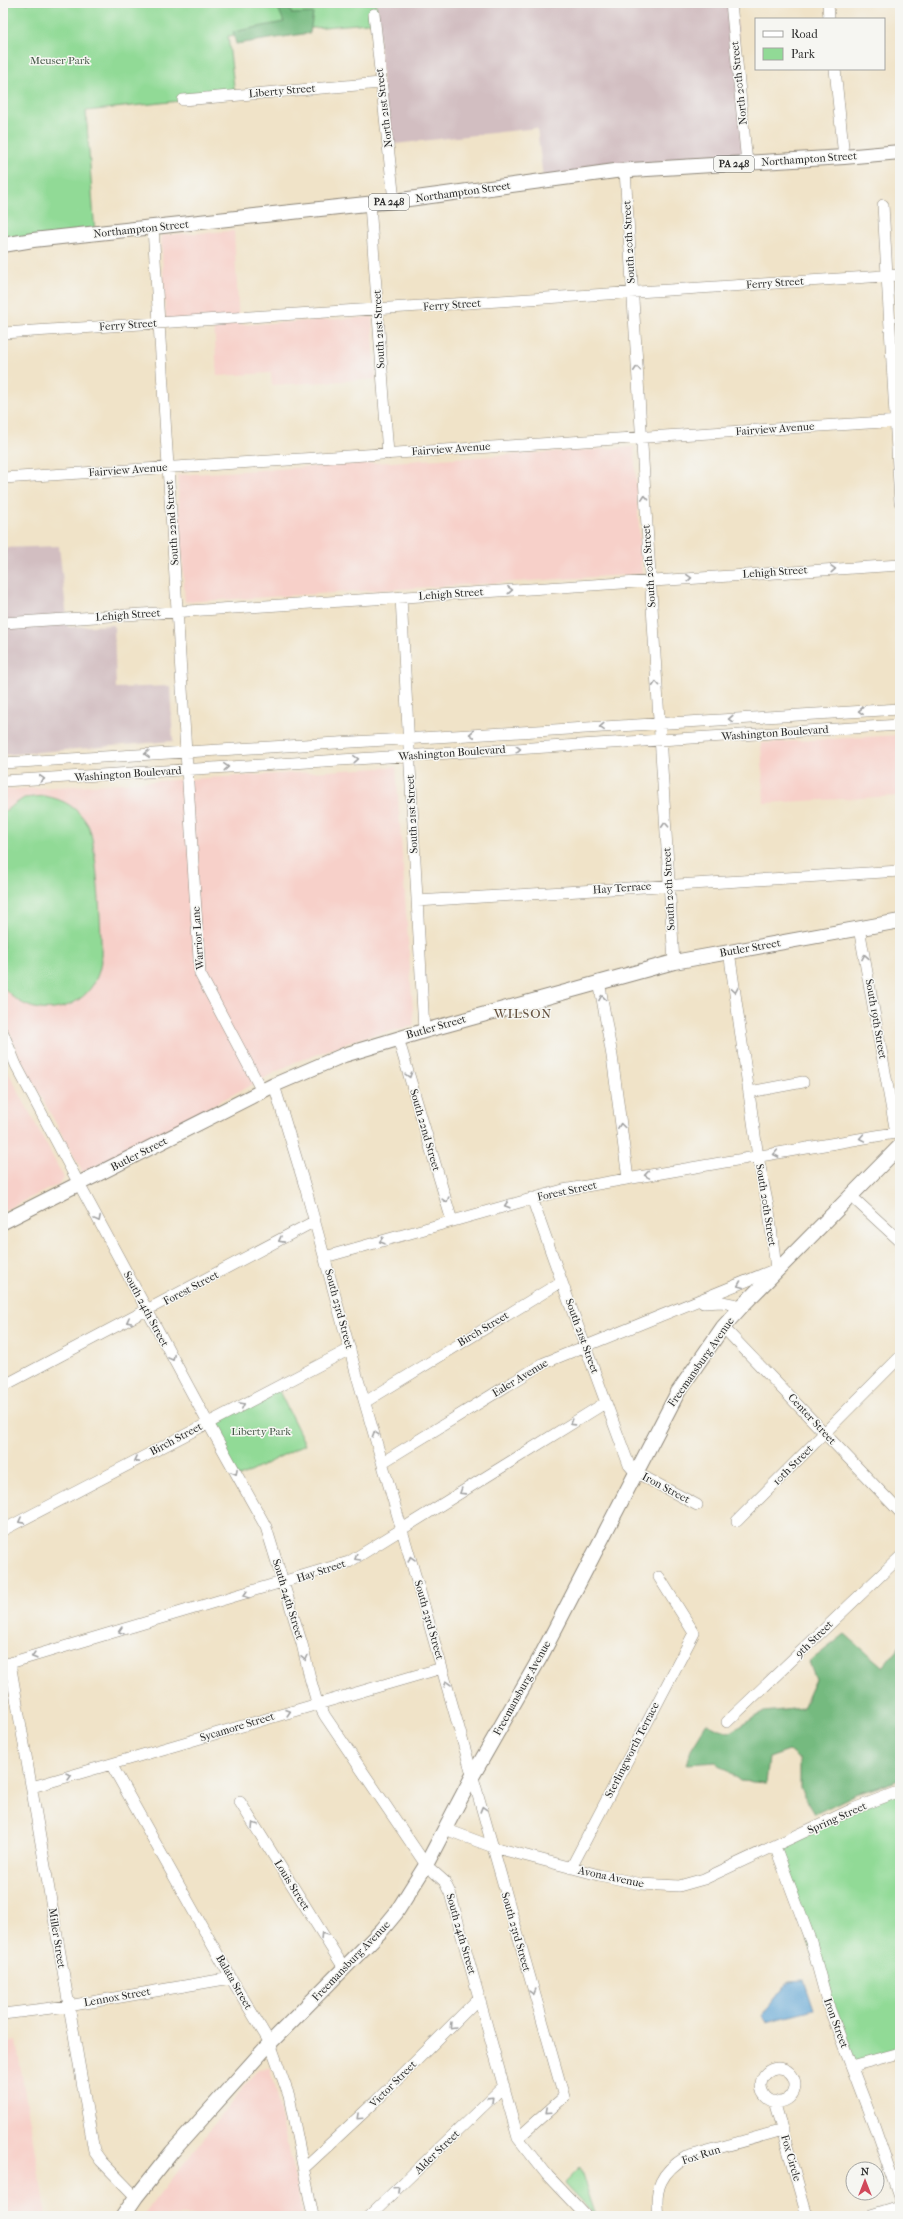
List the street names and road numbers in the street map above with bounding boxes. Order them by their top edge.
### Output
street label: North 20th Street [728,40,750,125]
street label: North 21st Street [373,68,395,148]
street label: Liberty Street [248,82,316,100]
street label: Northampton Street [761,149,857,169]
road number: PA 248 [714,156,754,172]
street label: Northampton Street [415,179,511,205]
road number: PA 248 [369,194,409,210]
street label: South 20th Street [620,200,638,284]
street label: Northampton Street [93,218,189,240]
street label: Ferry Street [746,274,804,292]
street label: South 21st Street [370,289,388,369]
street label: Ferry Street [423,296,481,314]
street label: Ferry Street [99,316,157,334]
street label: Fairview Avenue [735,420,815,438]
street label: Fairview Avenue [411,440,491,458]
street label: Fairview Avenue [88,461,168,479]
street label: South 22nd Street [163,480,181,566]
street label: South 20th Street [640,524,658,608]
street label: Lehigh Street [742,563,808,581]
street label: Lehigh Street [418,585,484,603]
street label: Lehigh Street [95,606,161,624]
street label: Washington Boulevard [720,723,830,743]
street label: Washington Boulevard [397,743,507,763]
street label: Washington Boulevard [73,764,183,784]
street label: South 21st Street [403,774,421,854]
street label: South 20th Street [660,847,678,931]
street label: Hay Terrace [592,879,652,897]
street label: Warrior Lane [189,905,207,971]
street label: Butler Street [718,936,782,960]
street label: South 19th Street [863,978,889,1060]
street label: Butler Street [405,1012,468,1042]
street label: South 22nd Street [407,1087,443,1173]
street label: Butler Street [109,1134,170,1174]
street label: South 20th Street [753,1163,779,1247]
street label: Forest Street [536,1178,598,1204]
street label: Forest Street [161,1268,221,1308]
street label: South 23rd Street [322,1268,356,1350]
street label: South 24th Street [121,1269,171,1349]
street label: South 21st Street [562,1297,602,1375]
street label: Birch Street [455,1309,511,1349]
street label: Freemansburg Avenue [665,1314,737,1409]
street label: Ealer Avenue [490,1356,551,1400]
street label: Center Street [785,1391,839,1447]
street label: Birch Street [148,1420,204,1458]
street label: 10th Street [770,1442,816,1488]
street label: Iron Street [640,1470,692,1506]
street label: South 24th Street [270,1557,306,1641]
street label: Hay Street [295,1557,347,1585]
street label: South 23rd Street [411,1579,447,1661]
street label: 9th Street [792,1618,836,1660]
street label: Freemansburg Avenue [491,1638,554,1738]
street label: Sterlingworth Terrace [602,1699,662,1800]
street label: Sycamore Street [198,1709,276,1744]
street label: Spring Street [806,1799,869,1837]
street label: Louis Street [271,1857,313,1913]
street label: Avona Avenue [576,1863,646,1890]
street label: South 23rd Street [498,1891,534,1973]
street label: South 24th Street [443,1892,479,1976]
street label: Miller Street [46,1907,68,1969]
street label: Freemansburg Avenue [309,1918,393,2004]
street label: Balata Street [213,1952,255,2012]
street label: Lennox Street [83,1985,151,2009]
street label: Iron Street [821,1996,851,2050]
street label: Victor Street [366,2058,419,2111]
street label: Alder Street [411,2127,462,2177]
street label: Fox Circle [778,2133,804,2183]
street label: Fox Run [680,2142,722,2167]

